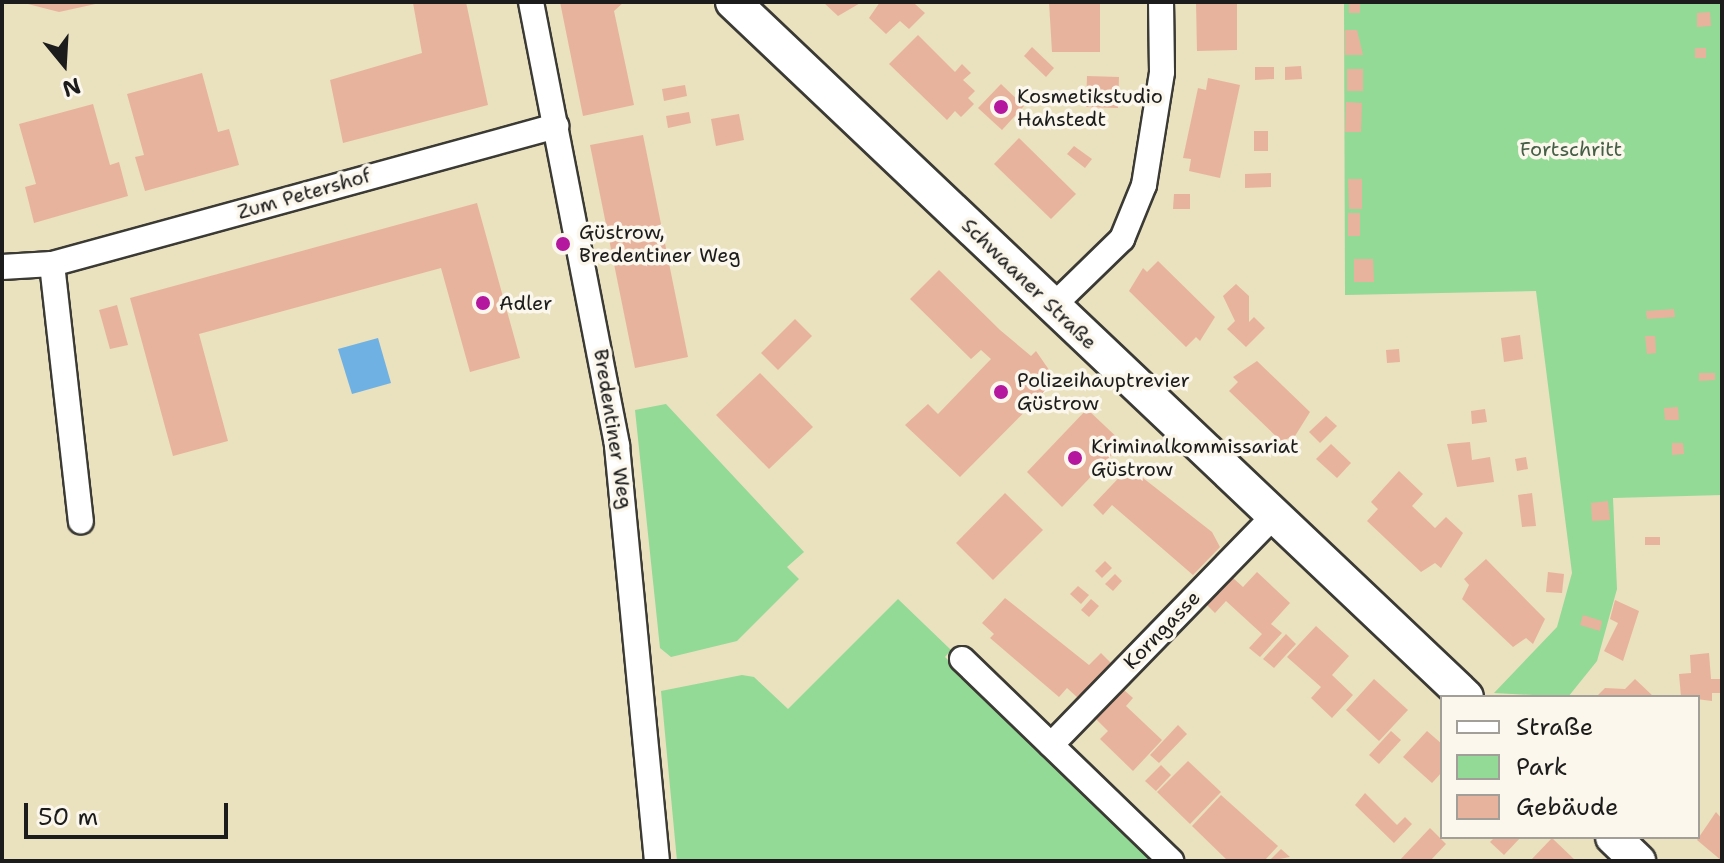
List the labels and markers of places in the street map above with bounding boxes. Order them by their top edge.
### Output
place label: Kosmetikstudio Hahstedt [1017,84,1163,131]
marker: Kosmetikstudio Hahstedt [992,98,1010,116]
place label: Güstrow, Bredentiner Weg [579,220,741,267]
marker: Güstrow, Bredentiner Weg [554,235,572,253]
place label: Adler [499,291,552,315]
marker: Adler [474,294,492,312]
place label: Polizeihauptrevier Güstrow [1017,368,1190,415]
marker: Polizeihauptrevier Güstrow [992,383,1010,401]
place label: Kriminalkommissariat Güstrow [1091,434,1299,481]
marker: Kriminalkommissariat Güstrow [1066,449,1084,467]

